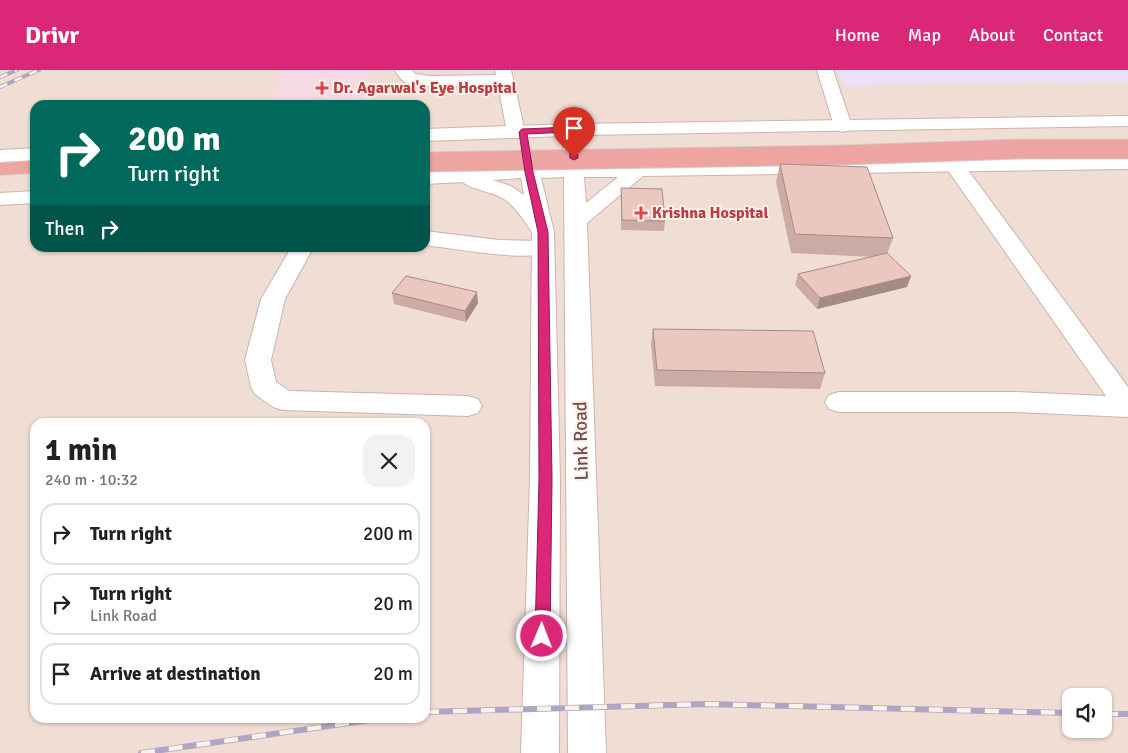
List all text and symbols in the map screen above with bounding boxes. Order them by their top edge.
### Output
text: Drivr [25,20,79,50]
text: Home [835,24,880,46]
text: Map [908,24,941,46]
text: About [969,24,1015,46]
text: Contact [1043,24,1103,46]
place label: Dr. Agarwal's Eye Hospital [333,78,517,98]
marker: Dr. Agarwal's Eye Hospital [315,81,329,95]
pin [553,107,595,158]
icon: arrive [560,114,588,142]
text: 200 m [128,117,221,160]
icon: right [45,120,110,185]
text: Turn right [128,160,220,187]
place label: Krishna Hospital [652,203,769,223]
marker: Krishna Hospital [634,206,648,220]
icon: right [95,215,123,243]
text: Then [45,217,85,241]
street label: Link Road [568,401,594,481]
text: 1 min [45,432,117,469]
button: close [363,435,415,487]
text: 240 m · 10:32 [45,470,138,490]
icon: right [47,520,75,548]
text: Turn right [90,522,172,546]
text: 200 m [363,522,413,546]
text: Turn right [90,582,172,606]
icon: right [47,590,75,618]
text: 20 m [373,592,413,616]
text: Link Road [90,606,157,626]
position arrow [515,609,567,661]
icon: arrive [47,660,75,688]
text: Arrive at destination [90,662,261,686]
text: 20 m [373,662,413,686]
map controls [1062,688,1112,738]
button: sound [1062,688,1112,738]

